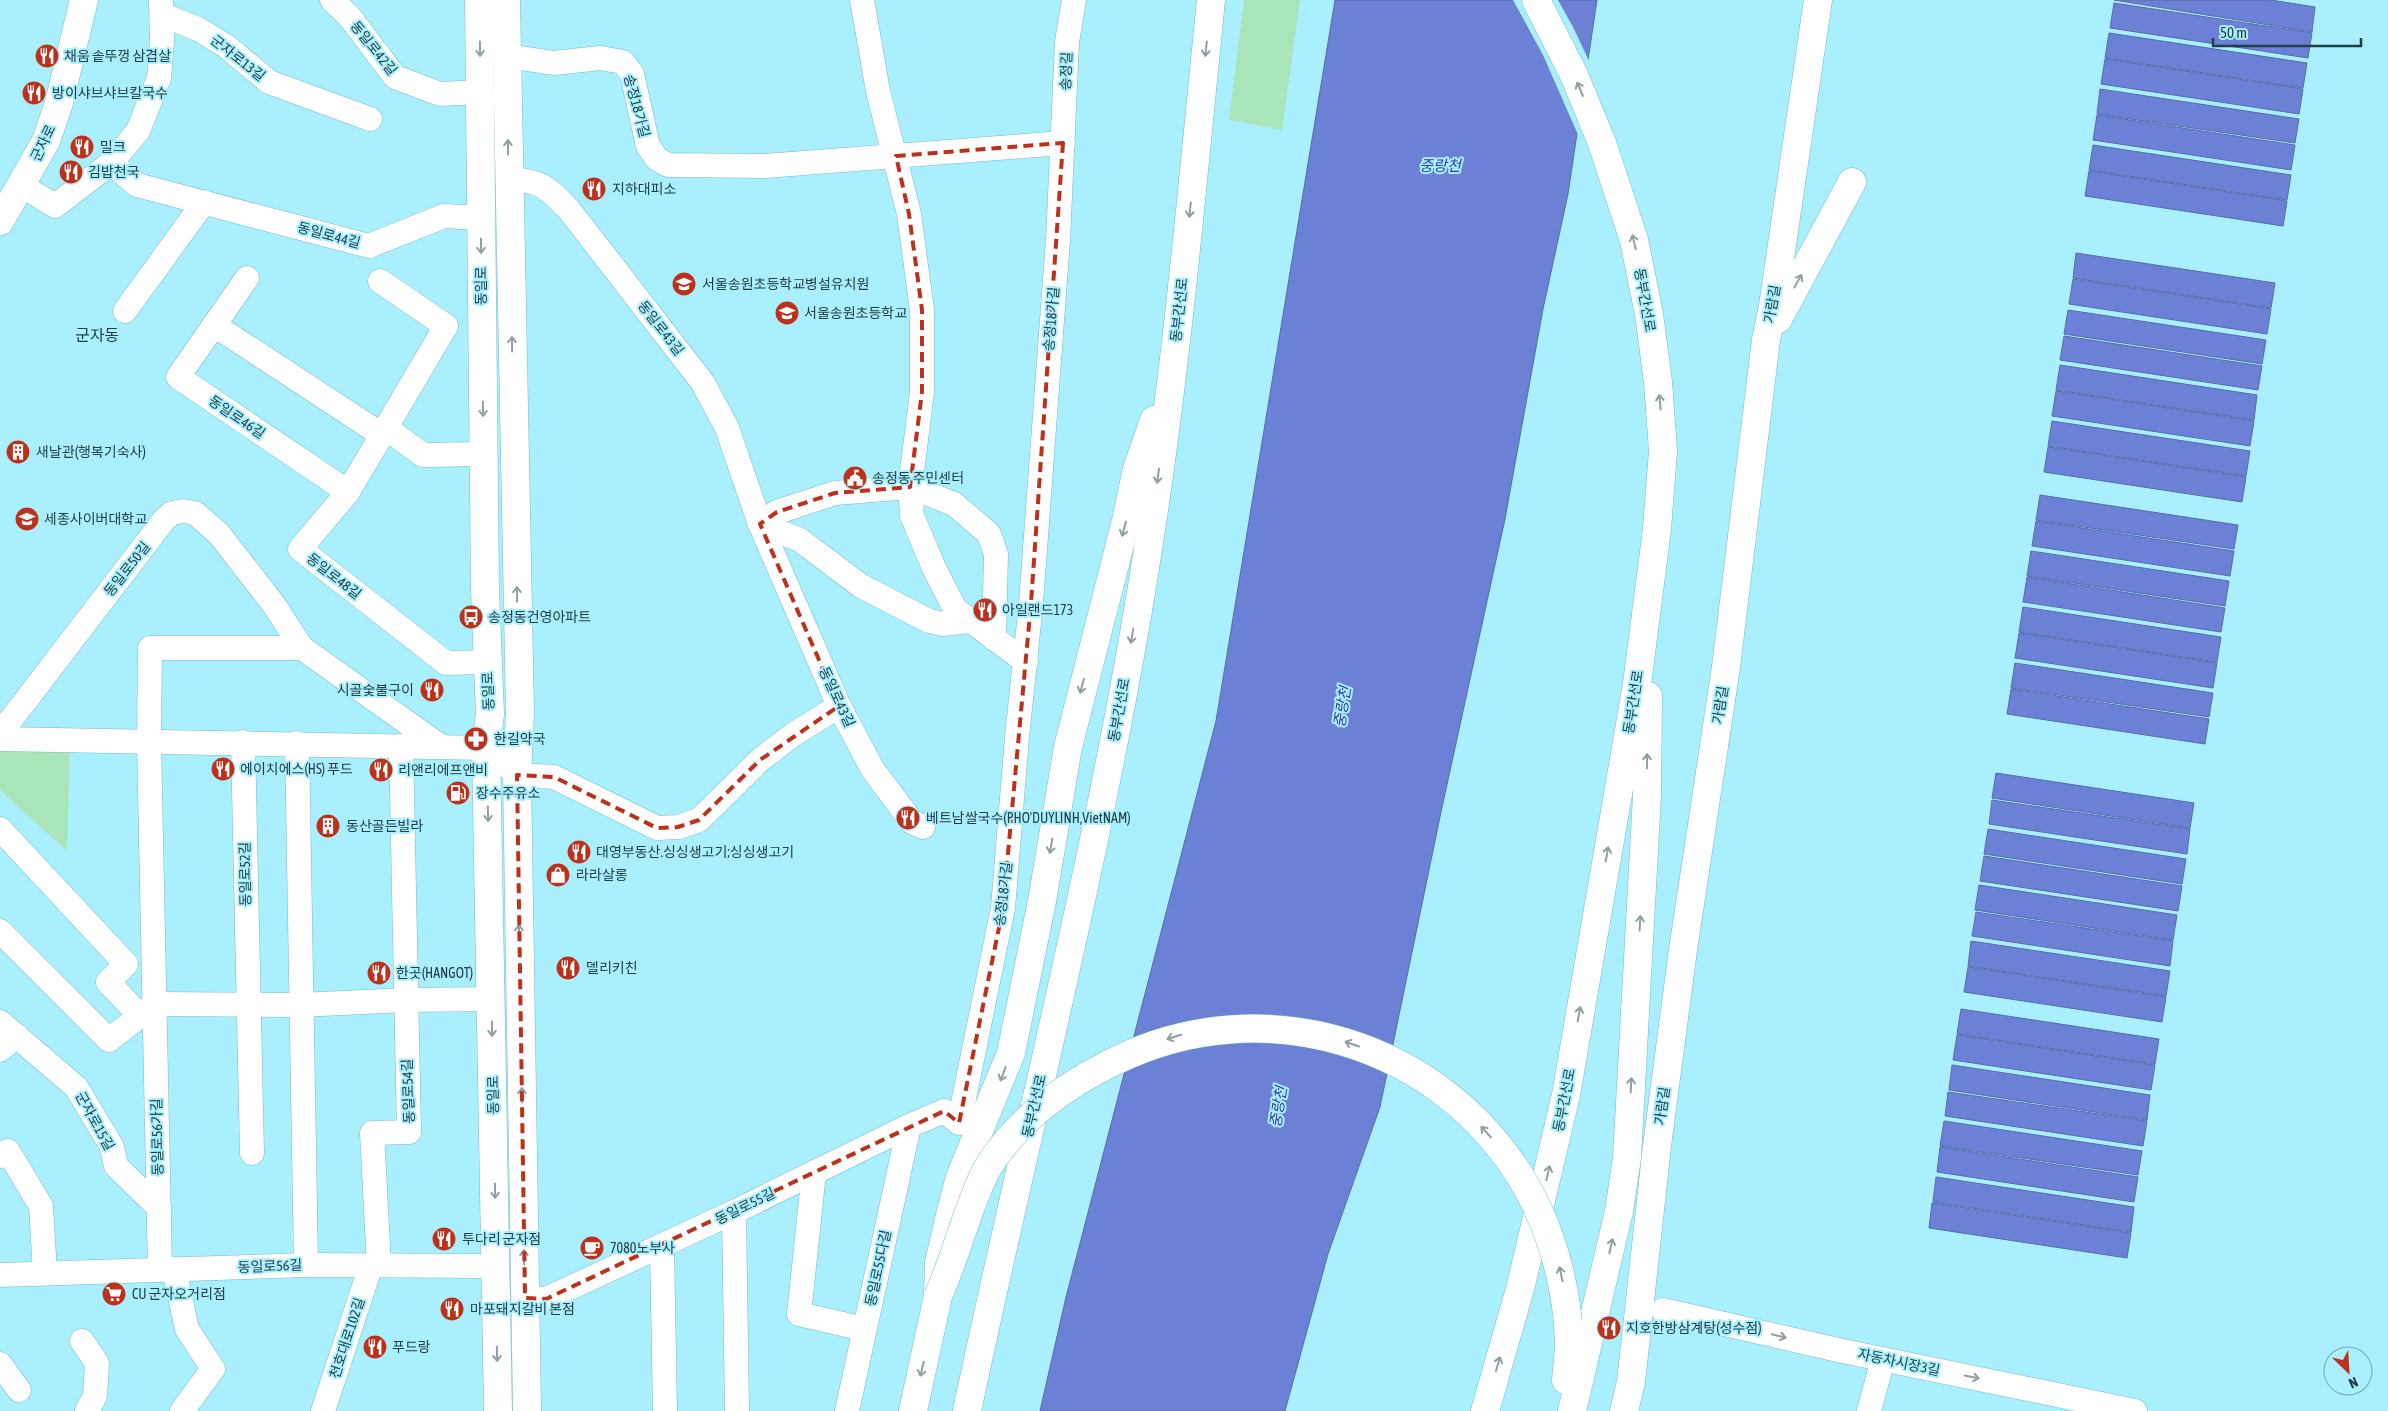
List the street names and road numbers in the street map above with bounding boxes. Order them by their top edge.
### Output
street label: 동일로42길 [347,18,401,78]
street label: 군자로13길 [208,32,268,84]
street label: 송정길 [1057,51,1075,91]
street label: 송정18가길 [621,73,653,139]
street label: 군자로 [28,122,58,164]
street label: 동일로44길 [296,219,362,251]
street label: 동일로 [473,267,489,305]
street label: 동부간선로 [1632,267,1658,333]
street label: 동부간선로 [1168,277,1190,343]
street label: 가람길 [1761,284,1783,324]
street label: 송정18가길 [1040,286,1062,352]
street label: 동일로43길 [635,298,687,358]
street label: 동일로46길 [206,392,268,442]
street label: 동일로50길 [101,539,153,599]
street label: 동일로48길 [304,550,364,602]
street label: 동일로43길 [816,664,858,730]
street label: 동부간선로 [1620,669,1646,735]
street label: 동일로 [479,671,497,711]
street label: 동부간선로 [1106,677,1132,743]
street label: 가람길 [1709,685,1731,725]
street label: 동일로52길 [236,842,254,906]
street label: 송정18가길 [991,861,1015,927]
street label: 동일로54길 [399,1058,417,1124]
street label: 동부간선로 [1550,1067,1578,1133]
street label: 동부간선로 [1019,1073,1049,1139]
street label: 동일로 [485,1075,501,1114]
street label: 가람길 [1651,1086,1673,1126]
street label: 군자로15길 [72,1089,118,1153]
street label: 동일로56가길 [148,1098,166,1176]
street label: 동일로55길 [712,1185,778,1227]
street label: 동일로55다길 [862,1228,894,1308]
street label: 동일로56길 [237,1257,303,1275]
street label: 천호대로102길 [326,1296,368,1380]
street label: 자동차시장3길 [1856,1345,1942,1379]

